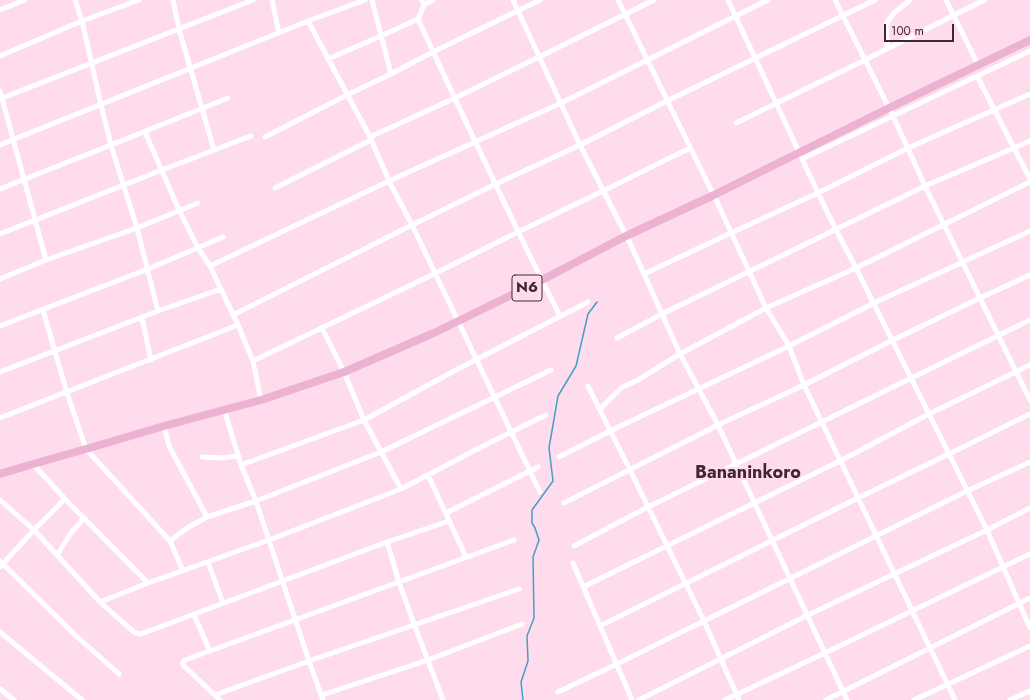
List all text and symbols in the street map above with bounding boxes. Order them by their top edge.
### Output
scale bar [886,16,956,42]
text: 100 m [891,22,924,40]
road number: N6 [512,275,542,301]
district label: Bananinkoro [695,463,801,485]

